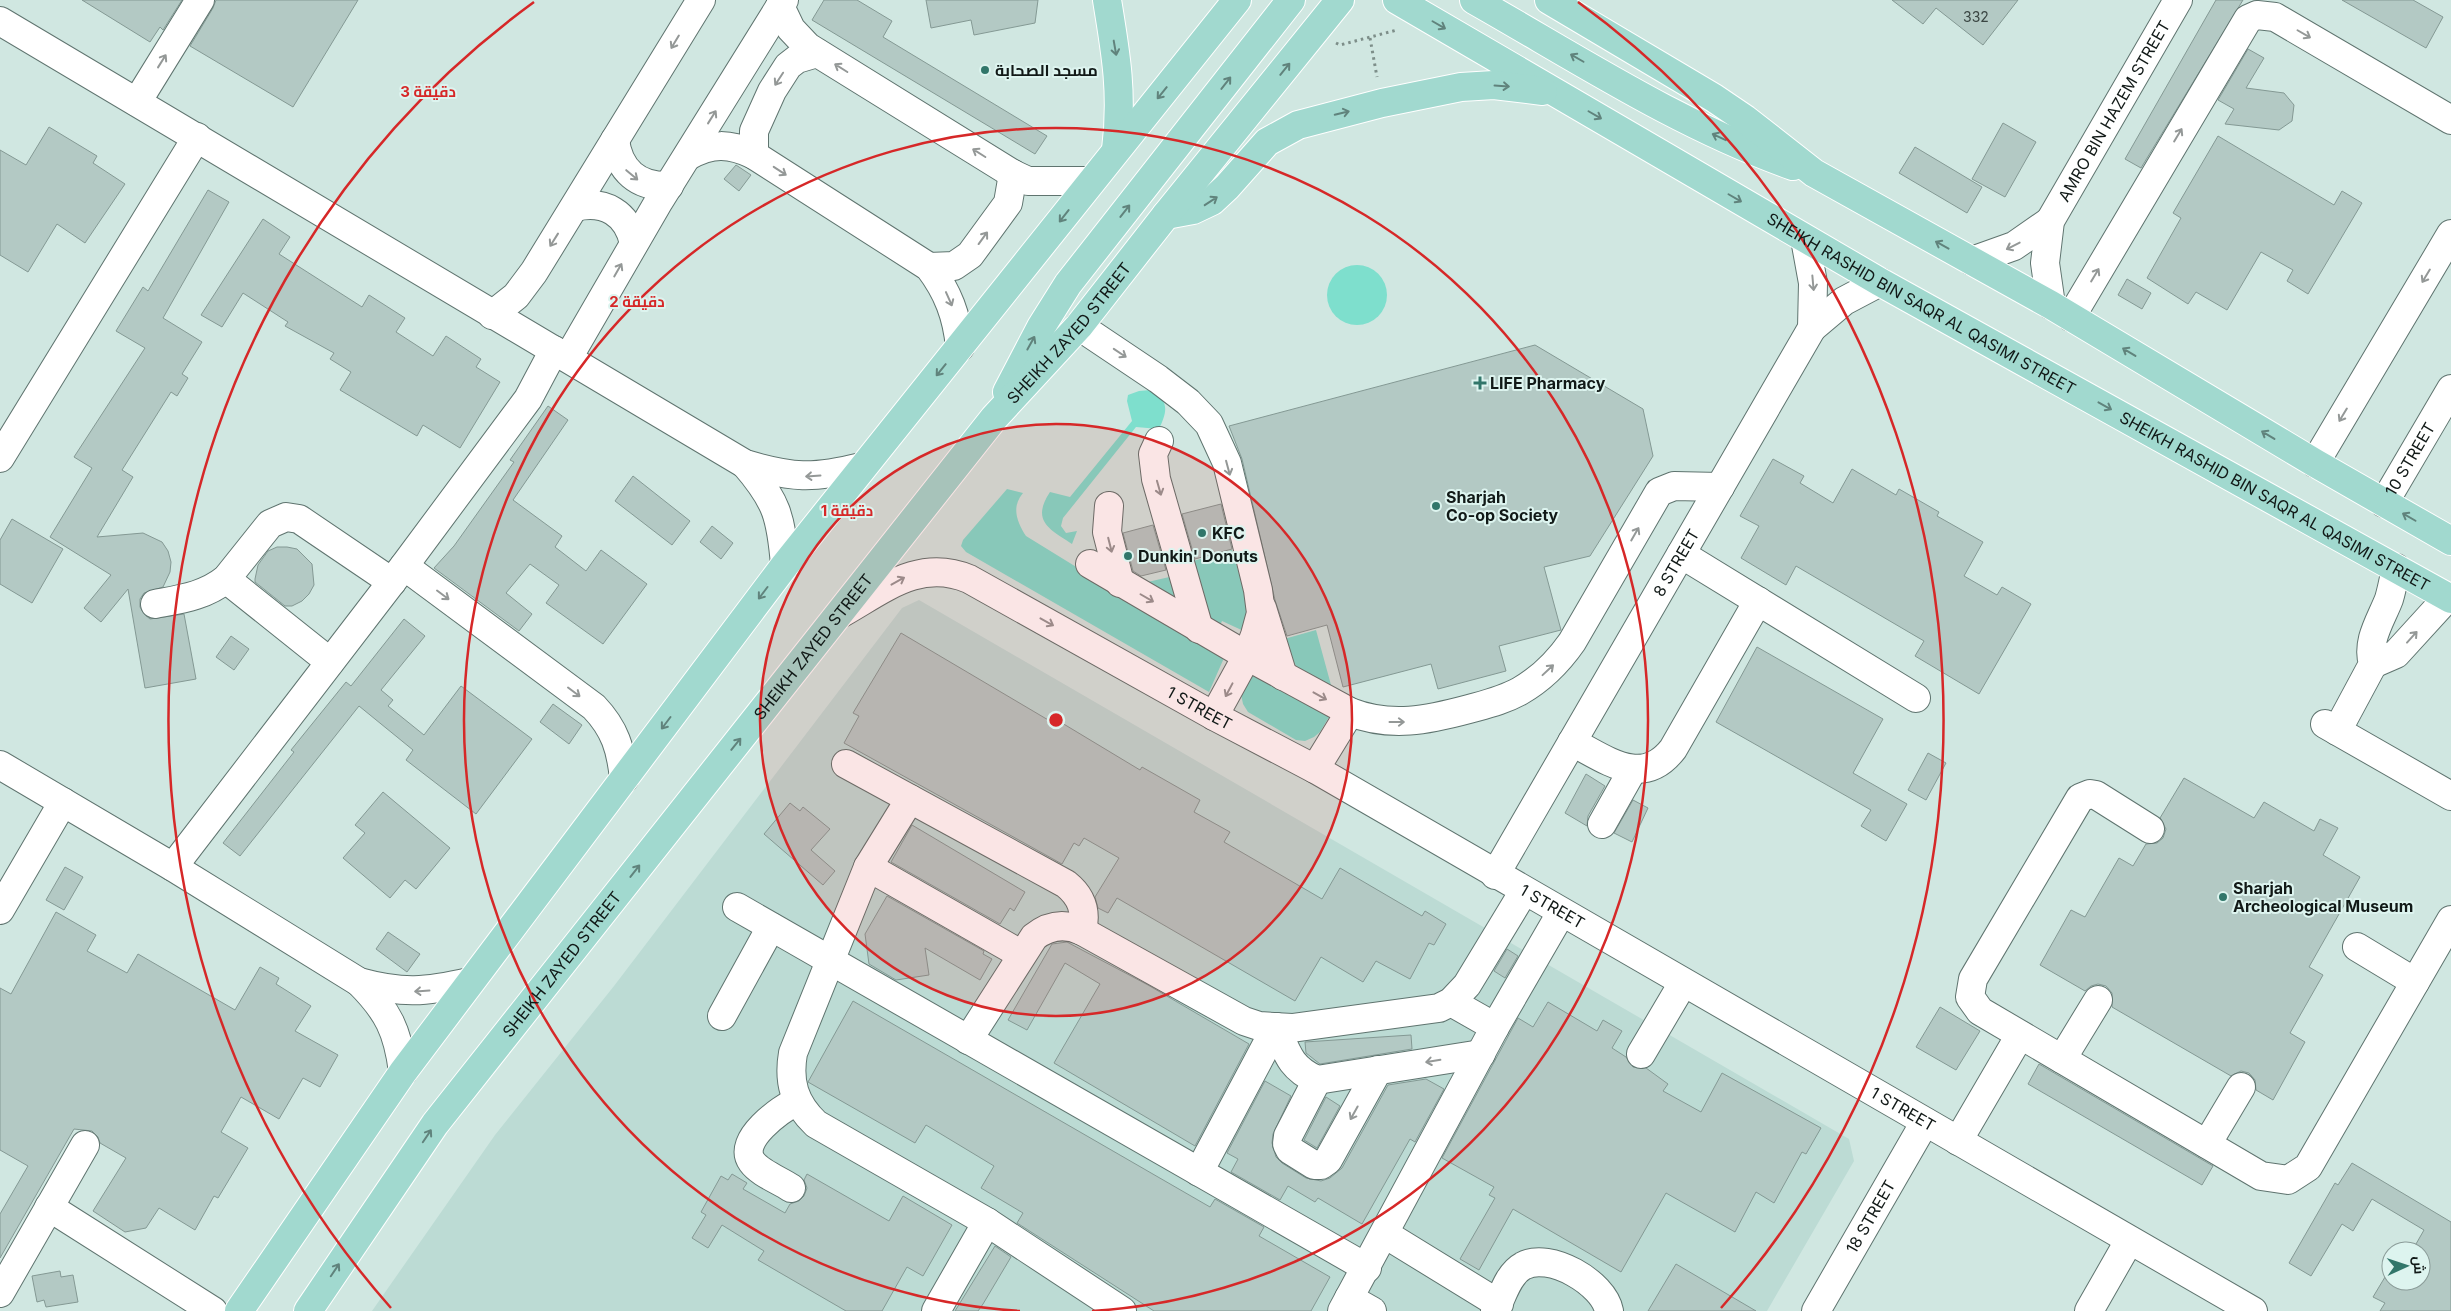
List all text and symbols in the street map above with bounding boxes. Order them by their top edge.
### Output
house number: 332 [1963,8,1989,25]
street label: AMRO BIN HAZEM STREET [2054,17,2174,205]
one-way arrow [1431,20,1446,30]
one-way arrow [2296,29,2311,39]
one-way arrow [670,34,680,48]
one-way arrow [1111,40,1121,56]
one-way arrow [1570,53,1584,63]
one-way arrow [158,54,168,68]
place label: مسجد الصحابة [995,60,1098,80]
one-way arrow [835,63,849,73]
one-way arrow [1279,63,1290,76]
marker: مسجد الصحابة [979,64,991,76]
one-way arrow [774,72,784,86]
one-way arrow [1220,77,1231,90]
one-way arrow [1493,81,1509,90]
text: 3 دقيقة [400,82,456,101]
one-way arrow [1157,86,1168,99]
one-way arrow [1334,108,1350,117]
one-way arrow [707,110,717,124]
one-way arrow [1587,111,1601,121]
one-way arrow [2173,127,2183,142]
one-way arrow [1712,132,1727,141]
one-way arrow [973,148,987,158]
one-way arrow [772,166,786,176]
one-way arrow [626,169,639,180]
one-way arrow [1727,193,1741,203]
one-way arrow [1204,195,1218,205]
one-way arrow [1120,205,1131,218]
street label: SHEIKH RASHID BIN SAQR AL QASIMI STREET [1763,208,2079,399]
one-way arrow [1058,209,1069,222]
one-way arrow [978,231,988,245]
one-way arrow [549,233,559,247]
one-way arrow [1935,240,1950,250]
one-way arrow [2006,242,2021,251]
street label: SHEIKH ZAYED STREET [1003,258,1135,408]
one-way arrow [613,264,623,278]
one-way arrow [2091,268,2101,282]
one-way arrow [2421,268,2431,282]
one-way arrow [1808,274,1817,290]
one-way arrow [944,291,954,306]
text: 2 دقيقة [609,292,665,311]
one-way arrow [1027,337,1037,351]
one-way arrow [2122,346,2136,356]
one-way arrow [1112,348,1126,358]
one-way arrow [935,364,946,377]
place label: LIFE Pharmacy [1490,373,1606,393]
marker: LIFE Pharmacy [1474,377,1486,389]
one-way arrow [2097,402,2111,412]
street label: SHEIKH RASHID BIN SAQR AL QASIMI STREET [2116,407,2434,595]
one-way arrow [2338,408,2348,422]
street label: 10 STREET [2381,419,2439,499]
one-way arrow [2262,430,2276,440]
one-way arrow [1224,459,1233,475]
one-way arrow [806,472,822,481]
one-way arrow [1154,479,1164,495]
place label: Sharjah Co-op Society [1446,487,1559,525]
marker: Sharjah Co-op Society [1430,500,1442,512]
text: 1 دقيقة [821,501,873,520]
one-way arrow [2402,512,2416,522]
place label: KFC [1212,523,1245,543]
street label: 8 STREET [1649,525,1703,600]
marker: KFC [1196,527,1208,539]
one-way arrow [1630,527,1640,541]
one-way arrow [1106,537,1116,553]
place label: Dunkin' Donuts [1138,546,1258,566]
marker: Dunkin' Donuts [1122,550,1134,562]
street label: SHEIKH ZAYED STREET [749,570,877,723]
one-way arrow [891,576,905,586]
one-way arrow [758,586,768,600]
one-way arrow [436,590,450,600]
one-way arrow [1139,594,1153,604]
one-way arrow [1039,617,1053,627]
one-way arrow [2406,630,2418,643]
one-way arrow [1541,664,1554,676]
street label: 1 STREET [1163,682,1236,734]
one-way arrow [1224,682,1234,697]
one-way arrow [567,687,580,698]
one-way arrow [1313,691,1328,701]
centre of rings [1047,711,1065,729]
one-way arrow [660,716,671,729]
one-way arrow [1388,717,1405,727]
one-way arrow [731,738,742,751]
one-way arrow [629,865,640,878]
place label: Sharjah Archeological Museum [2233,878,2413,916]
street label: 1 STREET [1517,880,1589,933]
street label: SHEIKH ZAYED STREET [498,887,625,1041]
marker: Sharjah Archeological Museum [2217,891,2229,903]
one-way arrow [415,986,431,995]
one-way arrow [1426,1057,1442,1067]
street label: 1 STREET [1867,1082,1939,1135]
one-way arrow [1349,1105,1359,1120]
one-way arrow [422,1130,432,1144]
street label: 18 STREET [1841,1176,1899,1257]
north arrow [2381,1241,2431,1291]
text: ش [2410,1256,2428,1275]
one-way arrow [330,1264,340,1278]

